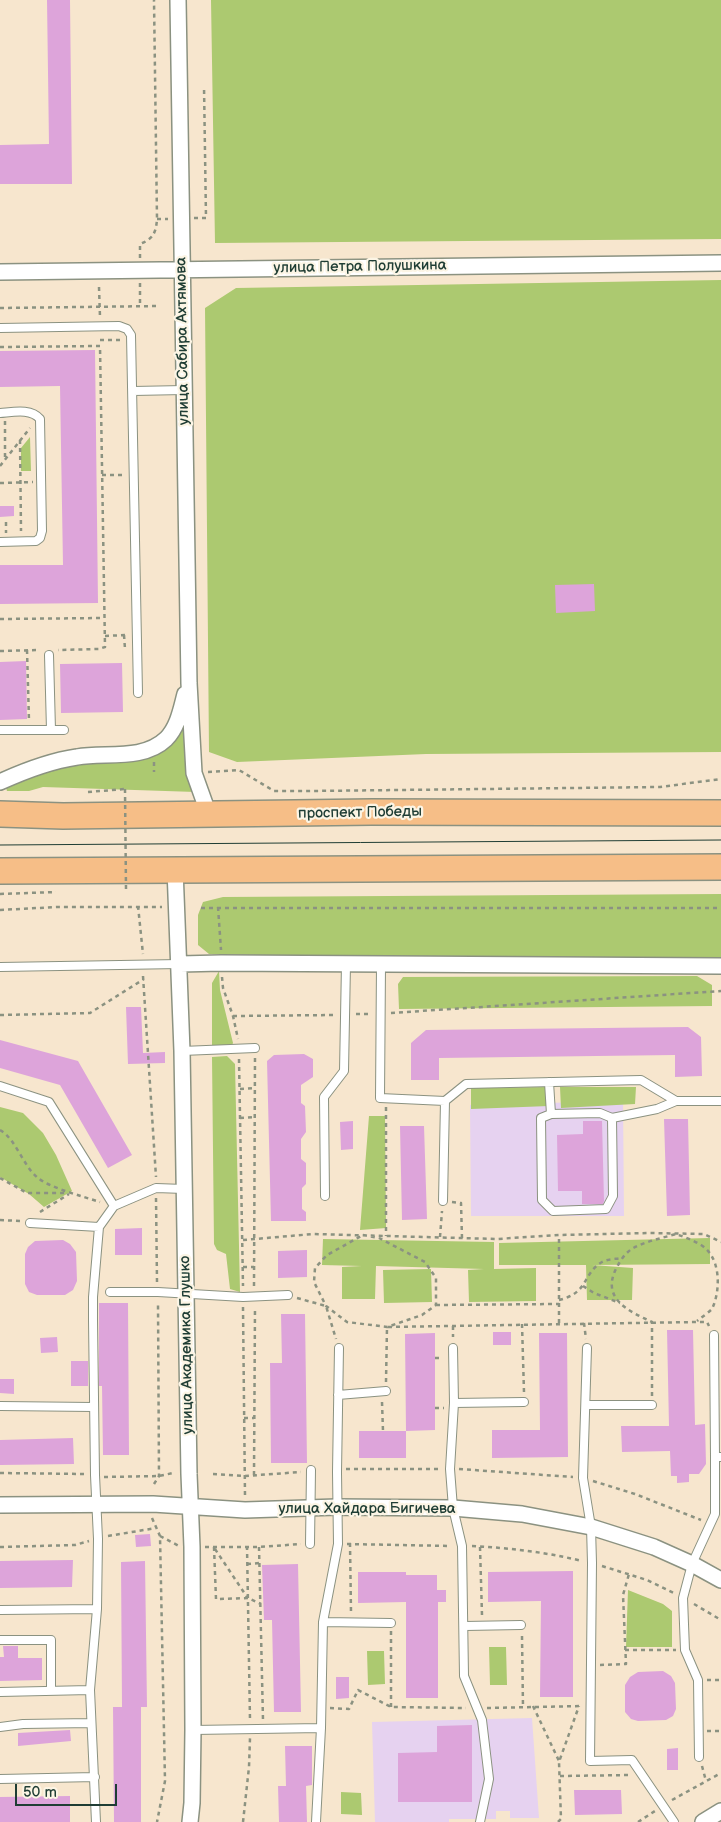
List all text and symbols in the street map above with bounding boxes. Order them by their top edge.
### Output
street label: улица Петра Полушкина [273,256,447,278]
street label: улица Сабира Ахтямова [173,257,193,425]
street label: проспект Победы [298,803,422,823]
street label: улица Академика Глушко [176,1256,198,1434]
street label: улица Хайдара Бигичева [278,1500,456,1518]
scale bar [18,1774,120,1806]
text: 50 m [23,1783,57,1802]

